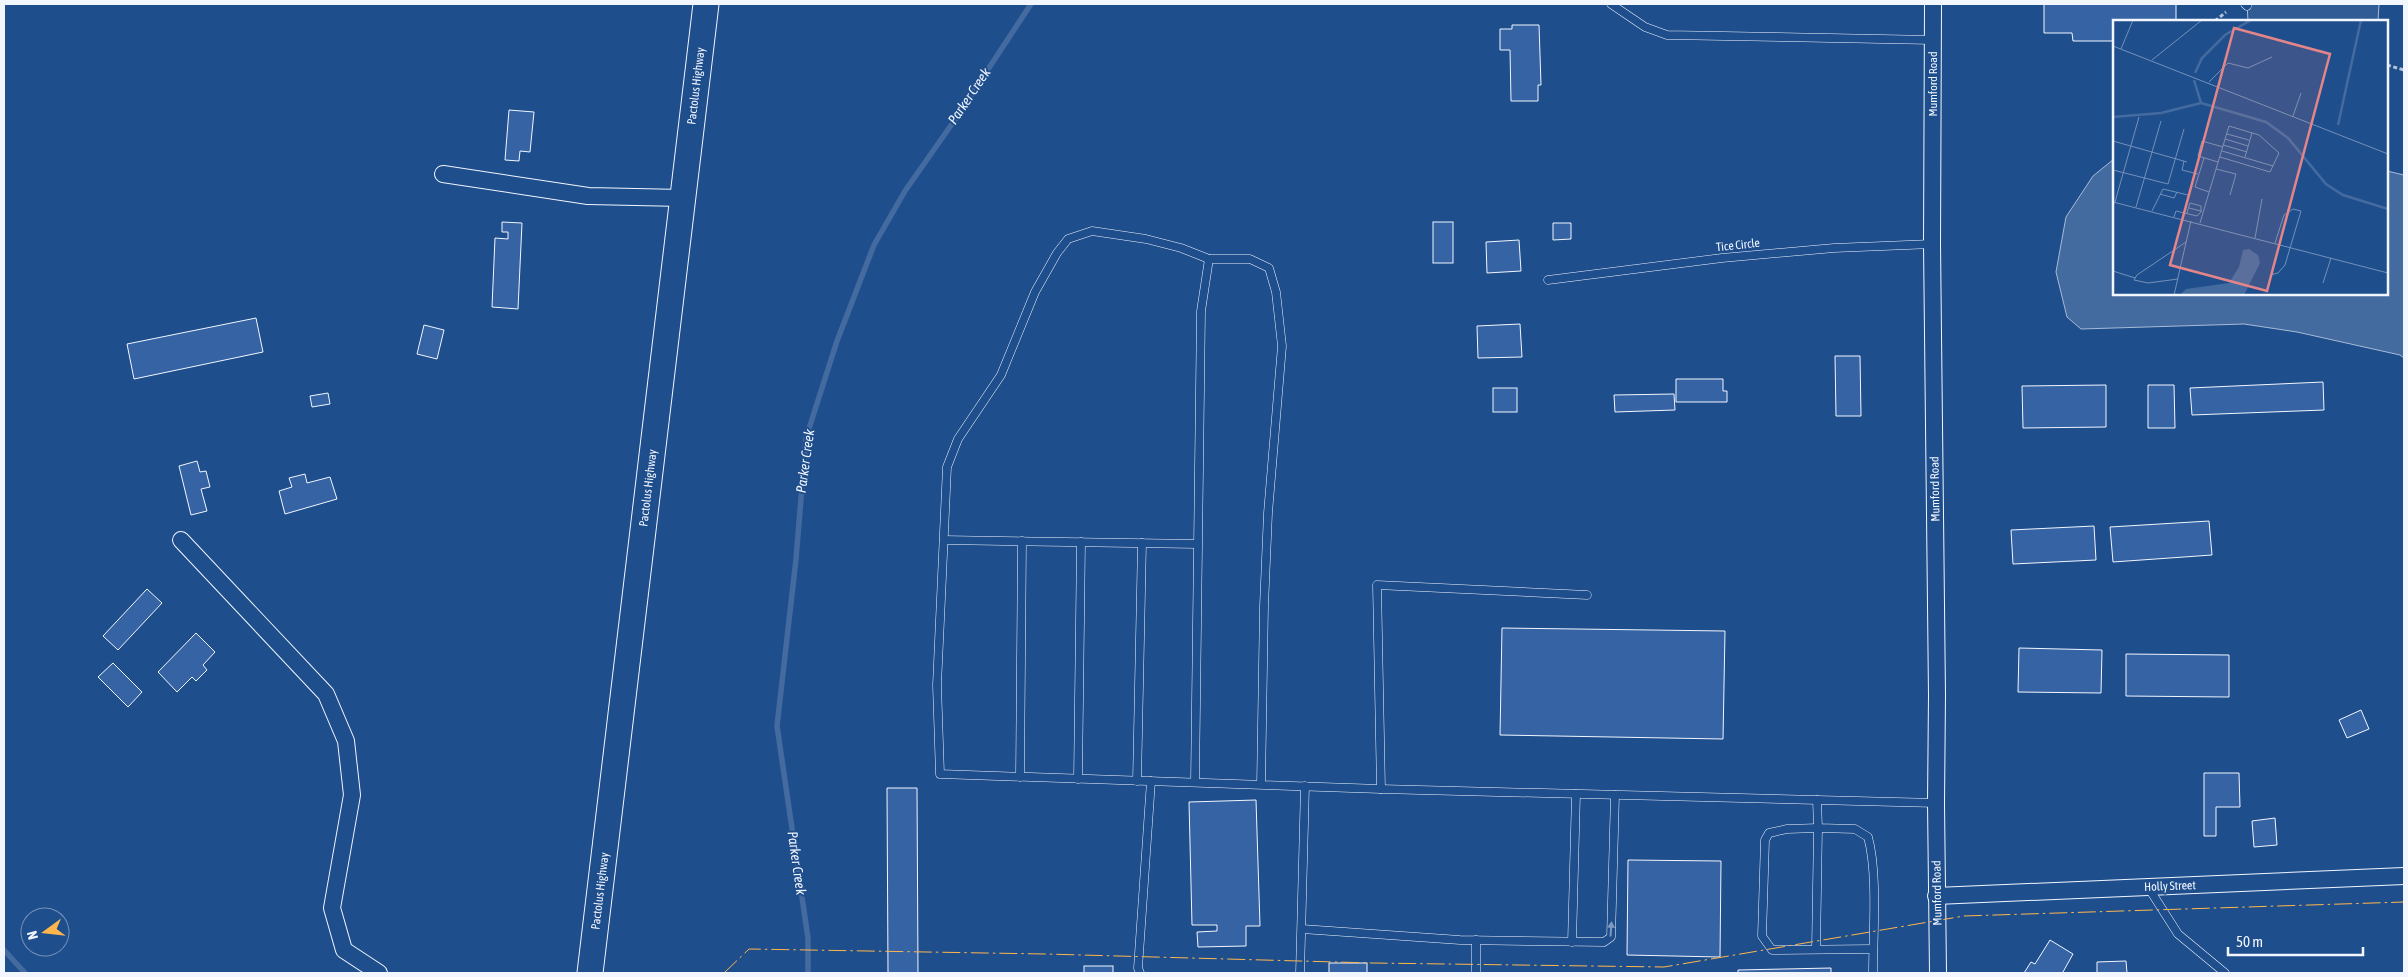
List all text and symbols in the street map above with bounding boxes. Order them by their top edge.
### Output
inset map [2113,20,2388,295]
street label: Pactolus Highway [684,46,708,125]
street label: Mumford Road [1926,51,1940,117]
water label: Parker Creek [944,64,994,127]
street label: Tice Circle [1715,236,1761,254]
water label: Parker Creek [793,427,818,494]
street label: Pactolus Highway [636,448,660,527]
street label: Mumford Road [1927,456,1943,522]
water label: Parker Creek [785,830,810,897]
street label: Pactolus Highway [588,851,612,930]
street label: Mumford Road [1929,860,1945,926]
street label: Holly Street [2144,878,2197,894]
north arrow [20,907,70,957]
one-way arrow [1607,921,1615,937]
scale bar [2228,924,2363,956]
text: N [24,929,41,941]
text: 50 m [2236,933,2263,950]

